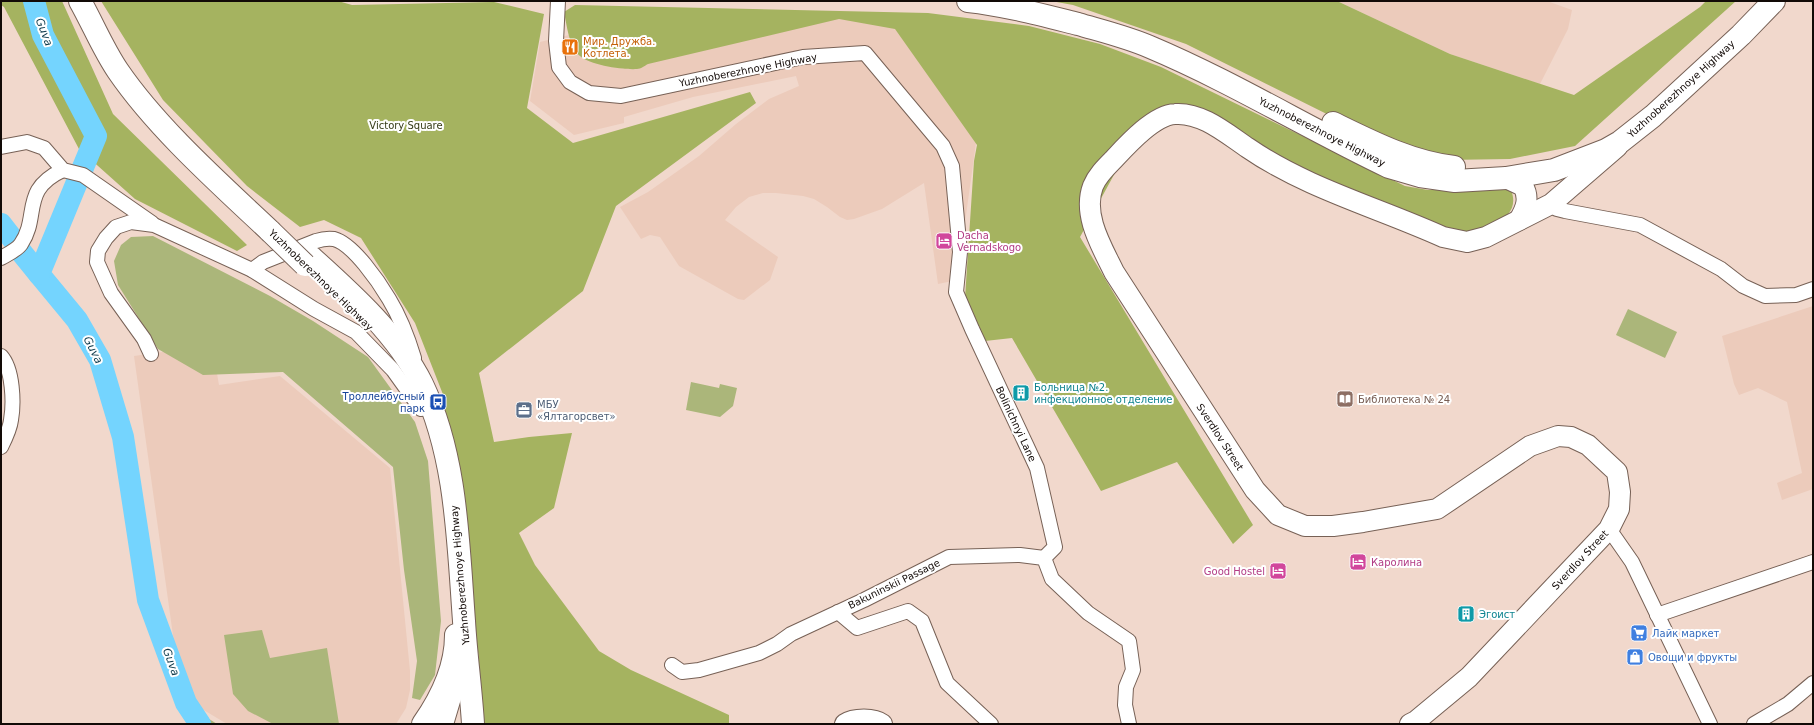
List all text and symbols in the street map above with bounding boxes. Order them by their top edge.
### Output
water label: Guva [33,16,55,48]
place label: Мир. Дружба. Котлета. [583,36,655,59]
restaurant icon: Мир. Дружба. Котлета. [560,37,580,57]
street label: Yuzhnoberezhnoye Highway [1624,38,1737,141]
street label: Yuzhnoberezhnoye Highway [677,51,818,89]
street label: Yuzhnoberezhnoye Highway [1256,95,1387,169]
park label: Victory Square [369,120,443,131]
street label: Yuzhnoberezhnoye Highway [266,227,375,333]
place label: Dacha Vernadskogo [957,230,1021,253]
hotel icon: Dacha Vernadskogo [934,231,954,251]
water label: Guva [81,334,105,366]
place label: Больница №2. инфекционное отделение [1034,382,1172,405]
building icon: Больница №2. инфекционное отделение [1011,383,1031,403]
street label: Bolinichnyi Lane [994,385,1038,463]
library icon: Библиотека № 24 [1335,389,1355,409]
place label: Троллейбусный парк [341,391,425,414]
bus stop icon: Троллейбусный парк [428,392,448,412]
place label: Библиотека № 24 [1358,394,1450,405]
place label: МБУ «Ялтагорсвет» [537,399,616,422]
office icon: МБУ «Ялтагорсвет» [514,400,534,420]
street label: Sverdlov Street [1194,402,1246,472]
street label: Yuzhnoberezhnoye Highway [448,505,472,646]
street label: Sverdlov Street [1550,528,1610,592]
hotel icon: Каролина [1348,552,1368,572]
street label: Bakuninskii Passage [846,557,942,611]
place label: Каролина [1371,557,1422,568]
hotel icon: Good Hostel [1268,561,1288,581]
place label: Good Hostel [1204,566,1265,577]
building icon: Эгоист [1456,604,1476,624]
place label: Эгоист [1479,609,1515,620]
supermarket icon: Лайк маркет [1629,623,1649,643]
place label: Лайк маркет [1652,628,1720,639]
water label: Guva [160,646,182,678]
shop icon: Овощи и фрукты [1625,647,1645,667]
place label: Овощи и фрукты [1648,652,1737,663]

